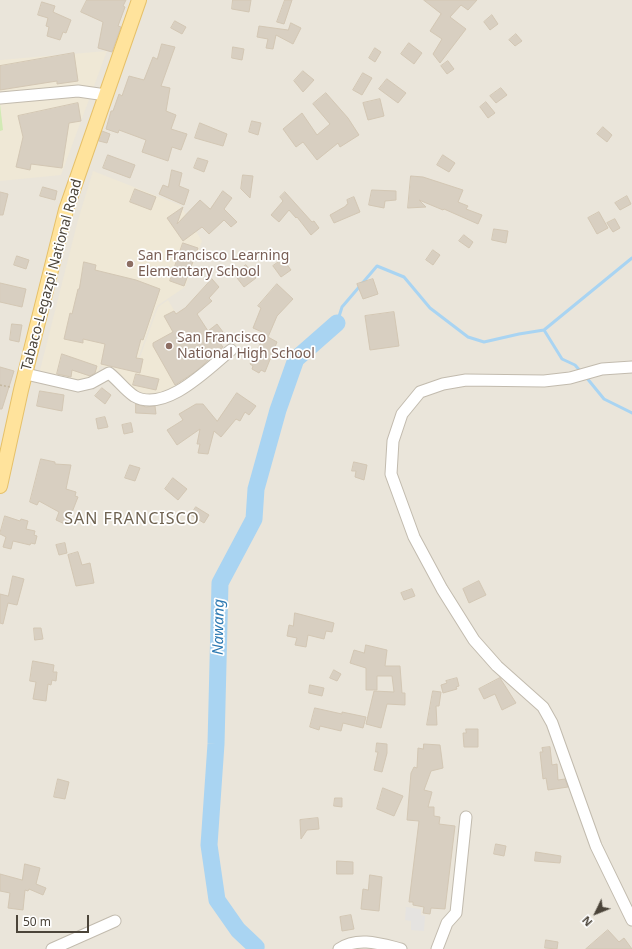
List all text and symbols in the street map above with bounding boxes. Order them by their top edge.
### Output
street label: Tabaco-Legazpi National Road [18,177,86,373]
place label: San Francisco Learning Elementary School [138,248,289,280]
marker: San Francisco Learning Elementary School [125,259,135,269]
place label: San Francisco National High School [177,330,315,362]
marker: San Francisco National High School [164,341,174,351]
district label: SAN FRANCISCO [64,509,200,529]
water label: Nawang [210,599,228,655]
north arrow [576,893,616,933]
scale bar [18,907,91,933]
text: 50 m [23,913,51,930]
text: N [578,913,595,930]

